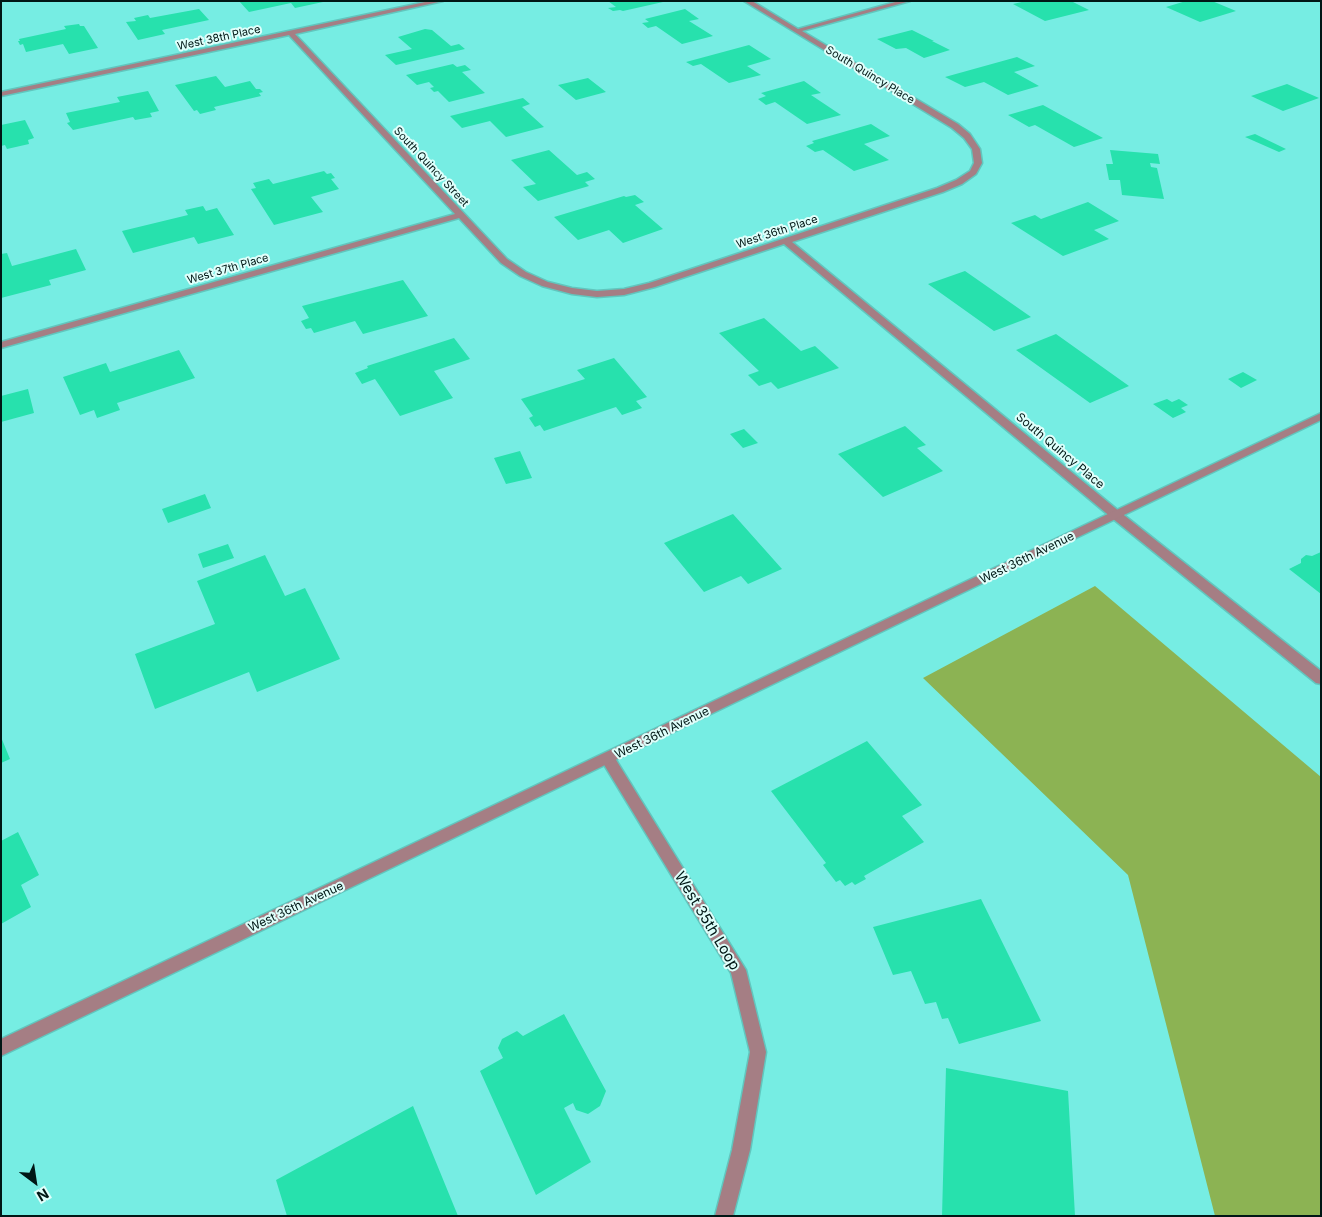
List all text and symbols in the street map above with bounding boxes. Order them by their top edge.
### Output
street label: West 38th Place [176,23,262,53]
street label: South Quincy Place [823,43,917,107]
street label: South Quincy Street [391,125,471,209]
street label: West 36th Place [735,213,819,251]
street label: West 37th Place [186,251,270,287]
street label: South Quincy Place [1013,410,1107,492]
street label: West 36th Avenue [977,529,1077,587]
street label: West 36th Avenue [612,704,712,762]
street label: West 35th Loop [670,868,744,974]
street label: West 36th Avenue [246,879,346,935]
north arrow [10,1157,60,1207]
text: N [34,1185,52,1205]

